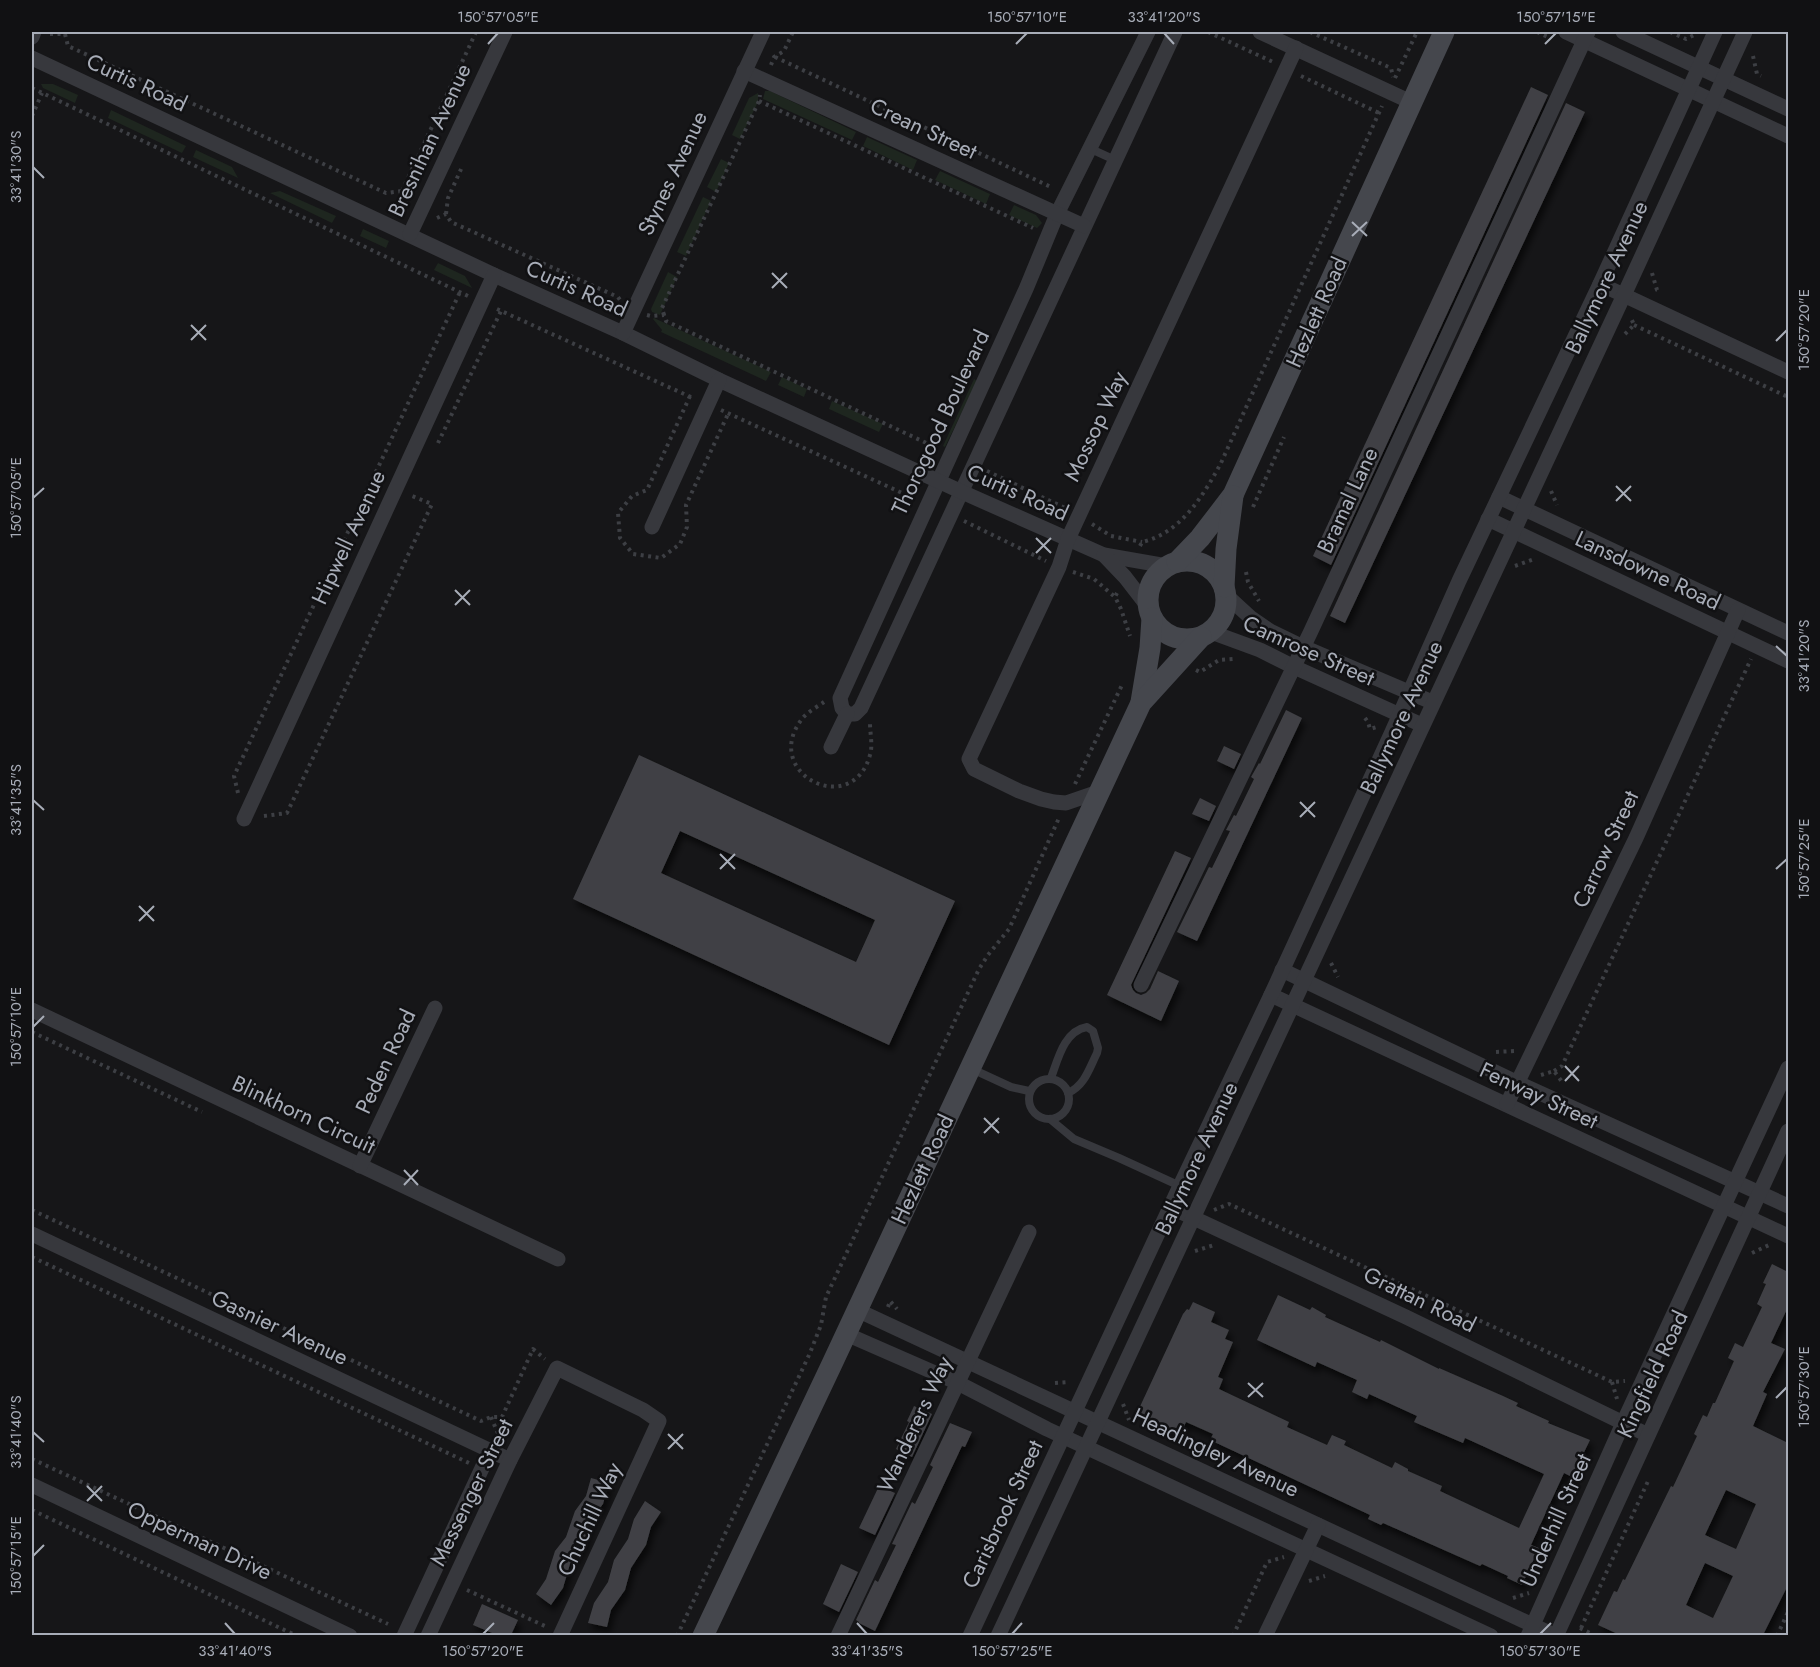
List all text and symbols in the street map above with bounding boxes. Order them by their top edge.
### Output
text: 150°57'05"E [457,6,539,28]
text: 150°57'10"E [987,6,1067,28]
text: 33°41'20"S [1127,6,1201,28]
text: 150°57'15"E [1516,6,1596,28]
street label: Curtis Road [81,45,193,119]
street label: Bresnihan Avenue [379,58,479,222]
street label: Crean Street [865,89,983,167]
street label: Stynes Avenue [629,106,715,240]
text: 33°41'30"S [5,131,27,203]
street label: Ballymore Avenue [1557,195,1655,359]
street label: Curtis Road [521,251,633,325]
street label: Hezlett Road [1277,252,1355,372]
text: 150°57'20"E [1793,289,1815,371]
street label: Thorogood Boulevard [883,324,997,520]
street label: Mossop Way [1055,365,1135,486]
street label: Bramal Lane [1309,442,1385,558]
street label: Curtis Road [962,455,1074,529]
text: 150°57'05"E [5,457,27,539]
street label: Hipwell Avenue [303,465,393,609]
street label: Lansdowne Road [1570,522,1726,618]
street label: Camrose Street [1238,607,1381,694]
text: 33°41'20"S [1793,619,1815,693]
street label: Ballymore Avenue [1352,635,1450,799]
text: 33°41'35"S [5,764,27,836]
street label: Carrow Street [1564,784,1646,913]
text: 150°57'25"E [1793,818,1815,900]
text: 150°57'10"E [5,987,27,1067]
street label: Peden Road [347,1003,423,1119]
street label: Fenway Street [1475,1054,1604,1137]
street label: Blinkhorn Circuit [227,1067,381,1161]
street label: Ballymore Avenue [1147,1076,1245,1240]
street label: Hezlett Road [883,1109,961,1229]
street label: Grattan Road [1358,1258,1482,1340]
street label: Gasnier Avenue [206,1281,354,1373]
street label: Kingfield Road [1608,1305,1696,1443]
text: 150°57'30"E [1793,1346,1815,1428]
street label: Wanderers Way [868,1350,960,1497]
text: 33°41'40"S [5,1395,27,1469]
street label: Headingley Avenue [1127,1399,1305,1505]
street label: Messenger Street [421,1412,521,1571]
street label: Carisbrook Street [954,1434,1051,1593]
street label: Underhill Street [1511,1447,1599,1592]
street label: Chuchill Way [549,1456,629,1581]
street label: Opperman Drive [122,1493,278,1587]
text: 150°57'15"E [5,1516,27,1596]
text: 33°41'40"S [198,1640,272,1662]
text: 150°57'20"E [442,1640,524,1662]
text: 33°41'35"S [831,1640,903,1662]
text: 150°57'25"E [971,1640,1053,1662]
text: 150°57'30"E [1499,1640,1581,1662]

